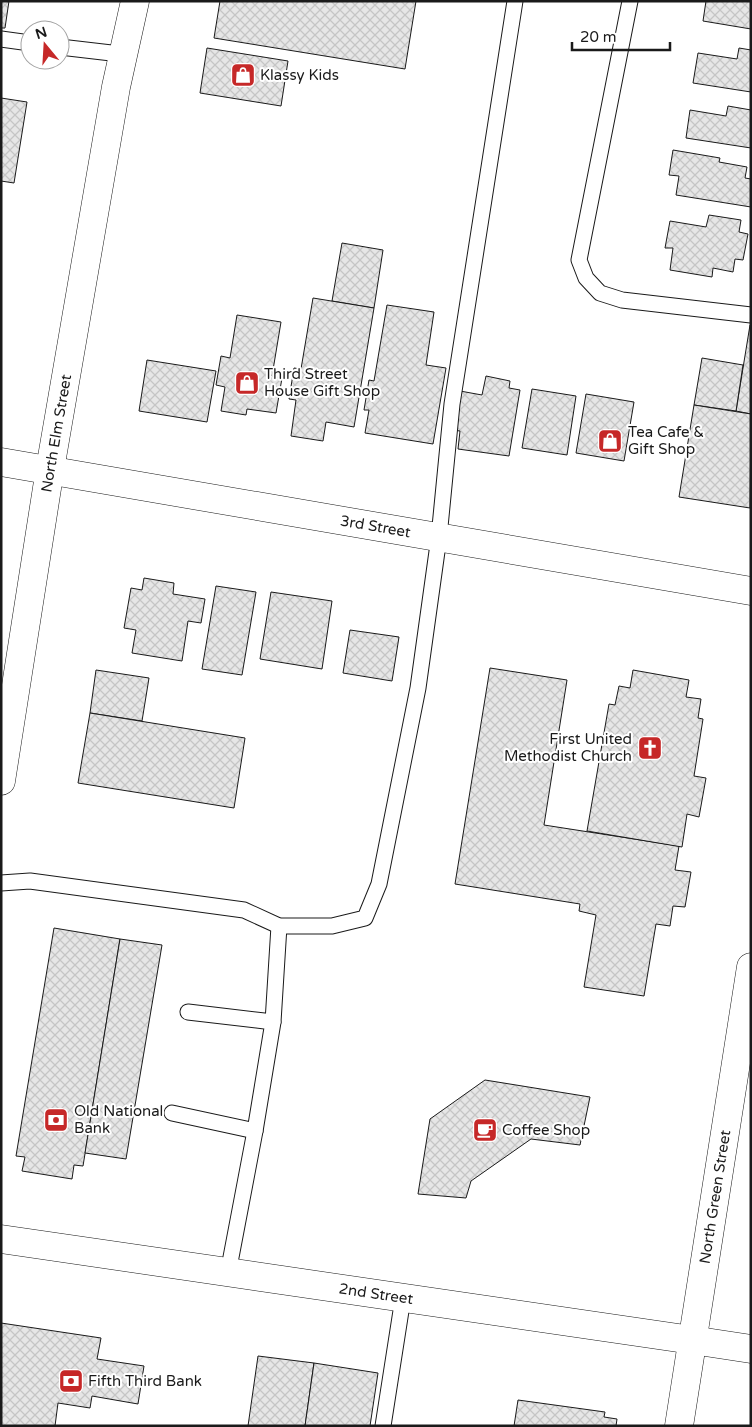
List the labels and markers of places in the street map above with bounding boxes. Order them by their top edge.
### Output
shop icon: Klassy Kids [230,62,256,88]
place label: Klassy Kids [260,66,339,84]
place label: Third Street House Gift Shop [264,365,380,400]
shop icon: Third Street House Gift Shop [234,370,260,396]
place label: Tea Cafe & Gift Shop [628,423,704,458]
shop icon: Tea Cafe & Gift Shop [597,428,623,454]
place label: First United Methodist Church [504,730,632,765]
church icon: First United Methodist Church [637,735,663,761]
place label: Old National Bank [74,1102,163,1137]
bank icon: Old National Bank [43,1107,69,1133]
cafe icon: Coffee Shop [472,1117,498,1143]
place label: Coffee Shop [502,1121,590,1139]
bank icon: Fifth Third Bank [58,1368,84,1394]
place label: Fifth Third Bank [88,1372,202,1390]

